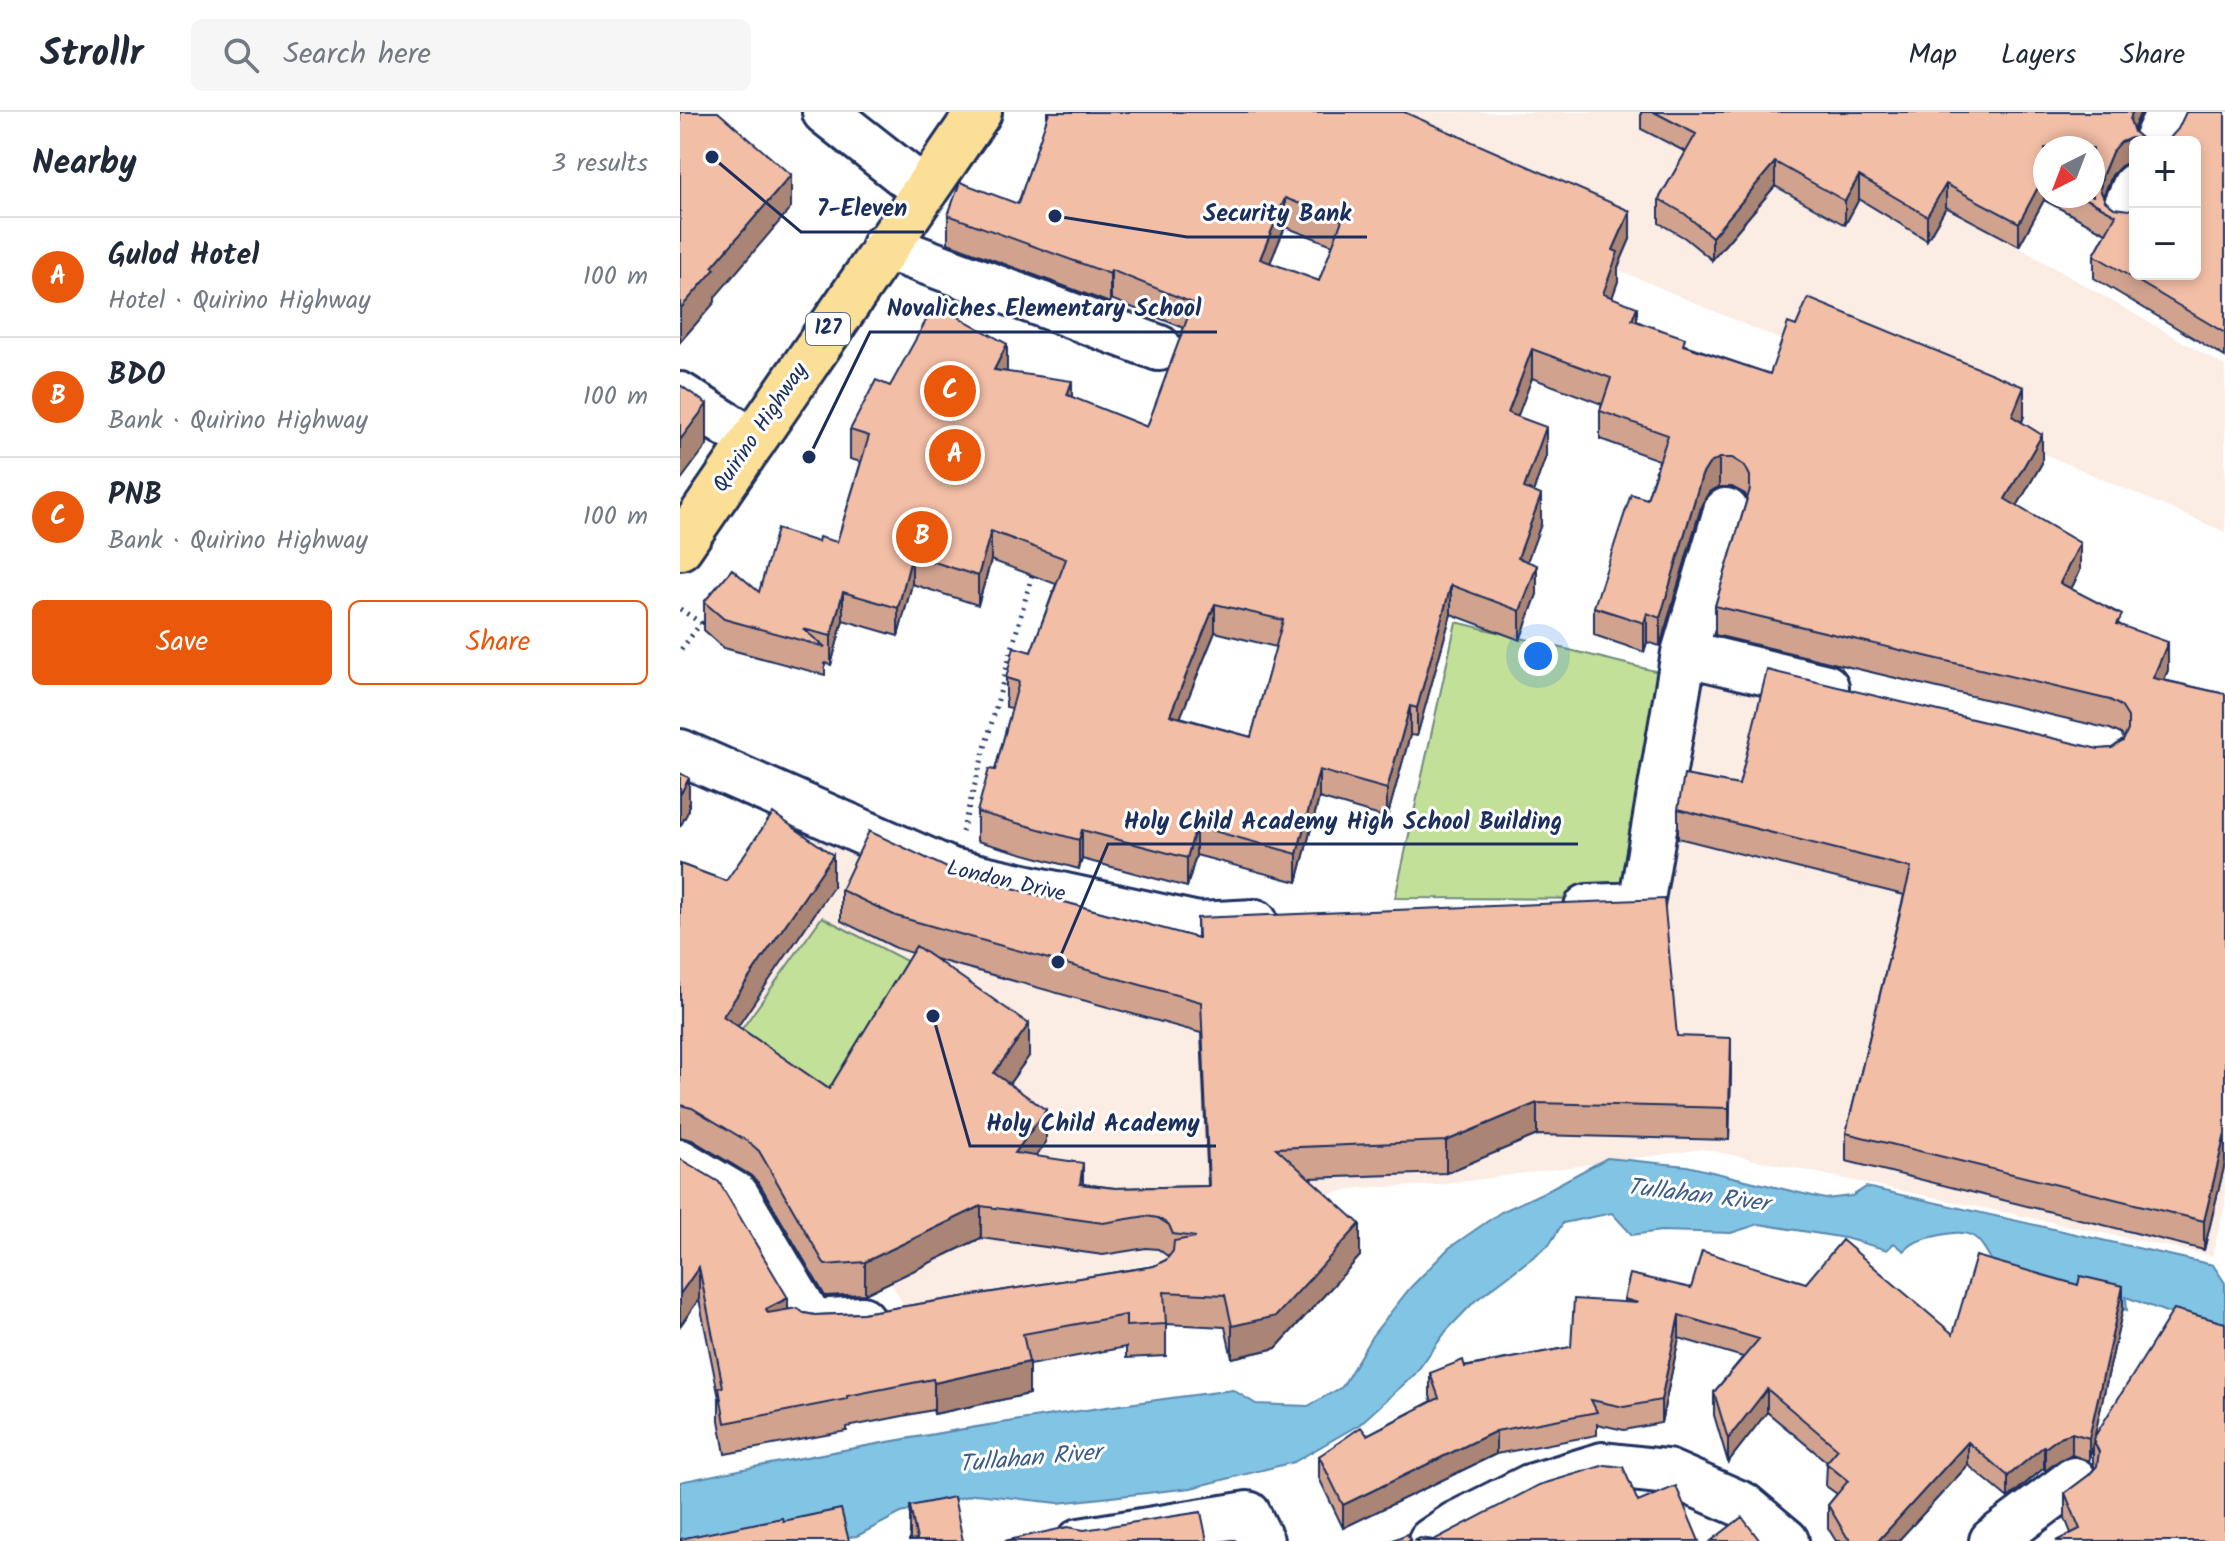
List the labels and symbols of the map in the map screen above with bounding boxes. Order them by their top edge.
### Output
north arrow [2033,136,2105,208]
callout: 7-Eleven [801,184,924,232]
callout: Security Bank [1187,189,1367,237]
text: 7-Eleven [817,190,907,229]
text: Security Bank [1203,195,1352,234]
callout: Novaliches Elementary School [870,284,1217,332]
text: Novaliches Elementary School [887,290,1202,329]
road number: 127 [806,313,850,345]
street label: Quirino Highway [704,355,818,500]
pin: C [924,361,976,421]
pin: A [929,425,981,485]
pin: B [896,507,948,567]
your location [1518,636,1558,676]
callout: Holy Child Academy High School Building [1108,796,1578,844]
text: Holy Child Academy High School Building [1124,803,1562,842]
street label: London Drive [943,851,1069,913]
callout: Holy Child Academy [970,1098,1216,1146]
text: Holy Child Academy [986,1105,1200,1144]
water label: Tullahan River [1625,1168,1776,1225]
water label: Tullahan River [957,1433,1108,1485]

